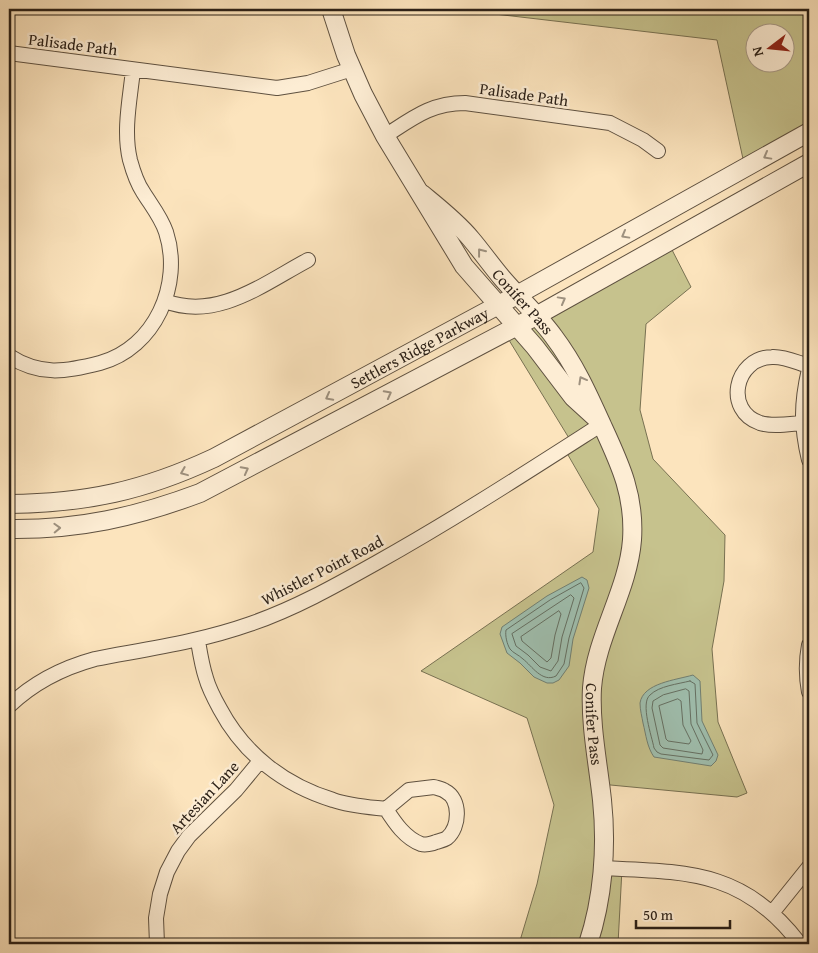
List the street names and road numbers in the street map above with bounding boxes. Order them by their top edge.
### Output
street label: Palisade Path [27,27,119,61]
street label: Palisade Path [478,76,570,112]
street label: Conifer Pass [487,263,560,340]
street label: Settlers Ridge Parkway [346,301,493,395]
street label: Whistler Point Road [257,529,388,611]
street label: Conifer Pass [580,682,609,767]
street label: Artesian Lane [164,755,244,839]

